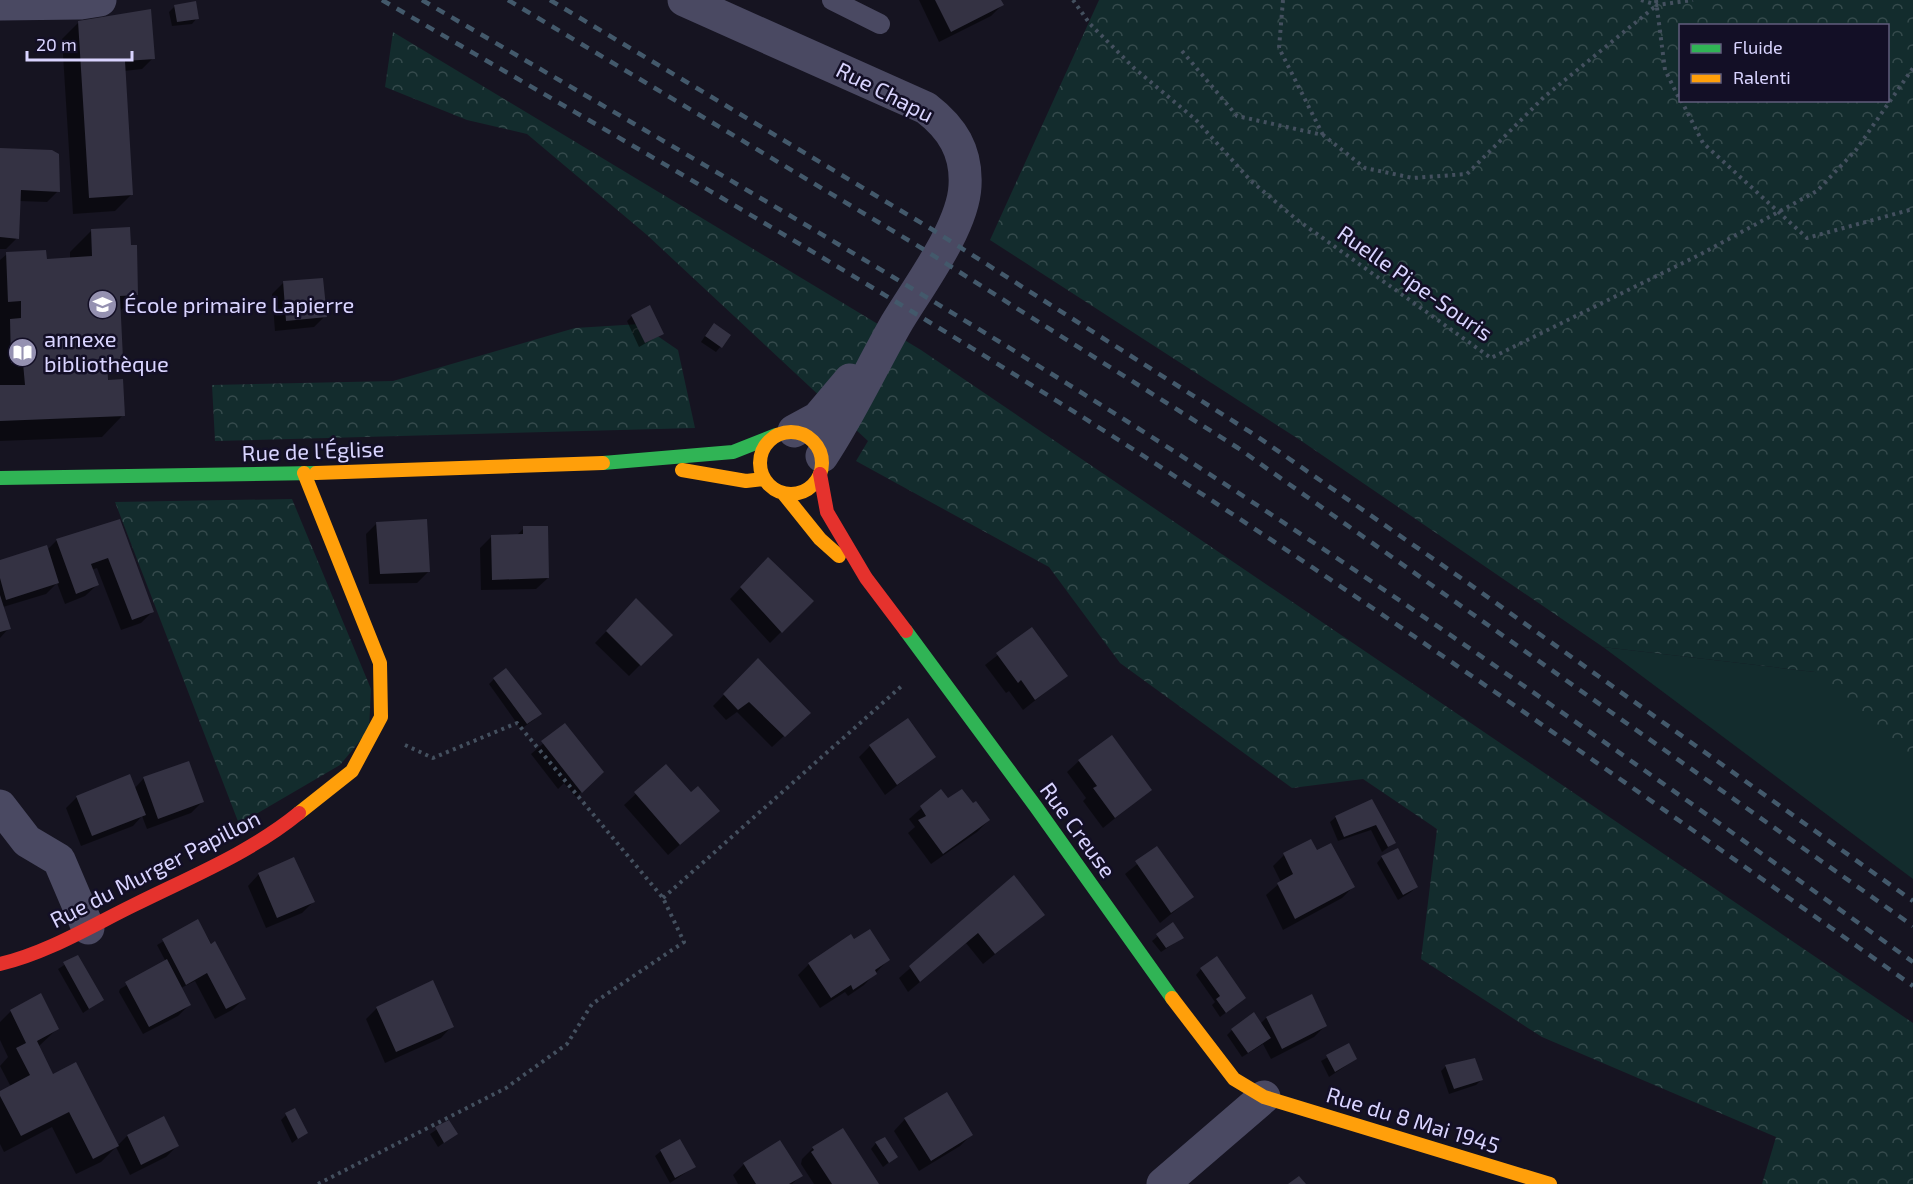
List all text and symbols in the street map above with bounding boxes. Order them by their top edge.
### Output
scale bar [27,24,132,62]
legend [1679,24,1889,102]
text: 20 m [36,33,77,55]
text: Fluide [1733,36,1783,58]
street label: Rue Chapu [833,56,938,127]
text: Ralenti [1733,66,1791,88]
street label: Ruelle Pipe-Souris [1333,219,1498,345]
school or university icon: École primaire Lapierre [87,289,119,321]
place label: École primaire Lapierre [124,291,354,317]
place label: annexe bibliothèque [44,325,169,376]
library icon: annexe bibliothèque [7,336,39,368]
street label: Rue de l'Église [241,435,385,465]
street label: Rue Creuse [1036,777,1122,882]
street label: Rue du Murger Papillon [45,804,264,932]
street label: Rue du 8 Mai 1945 [1324,1080,1503,1158]

